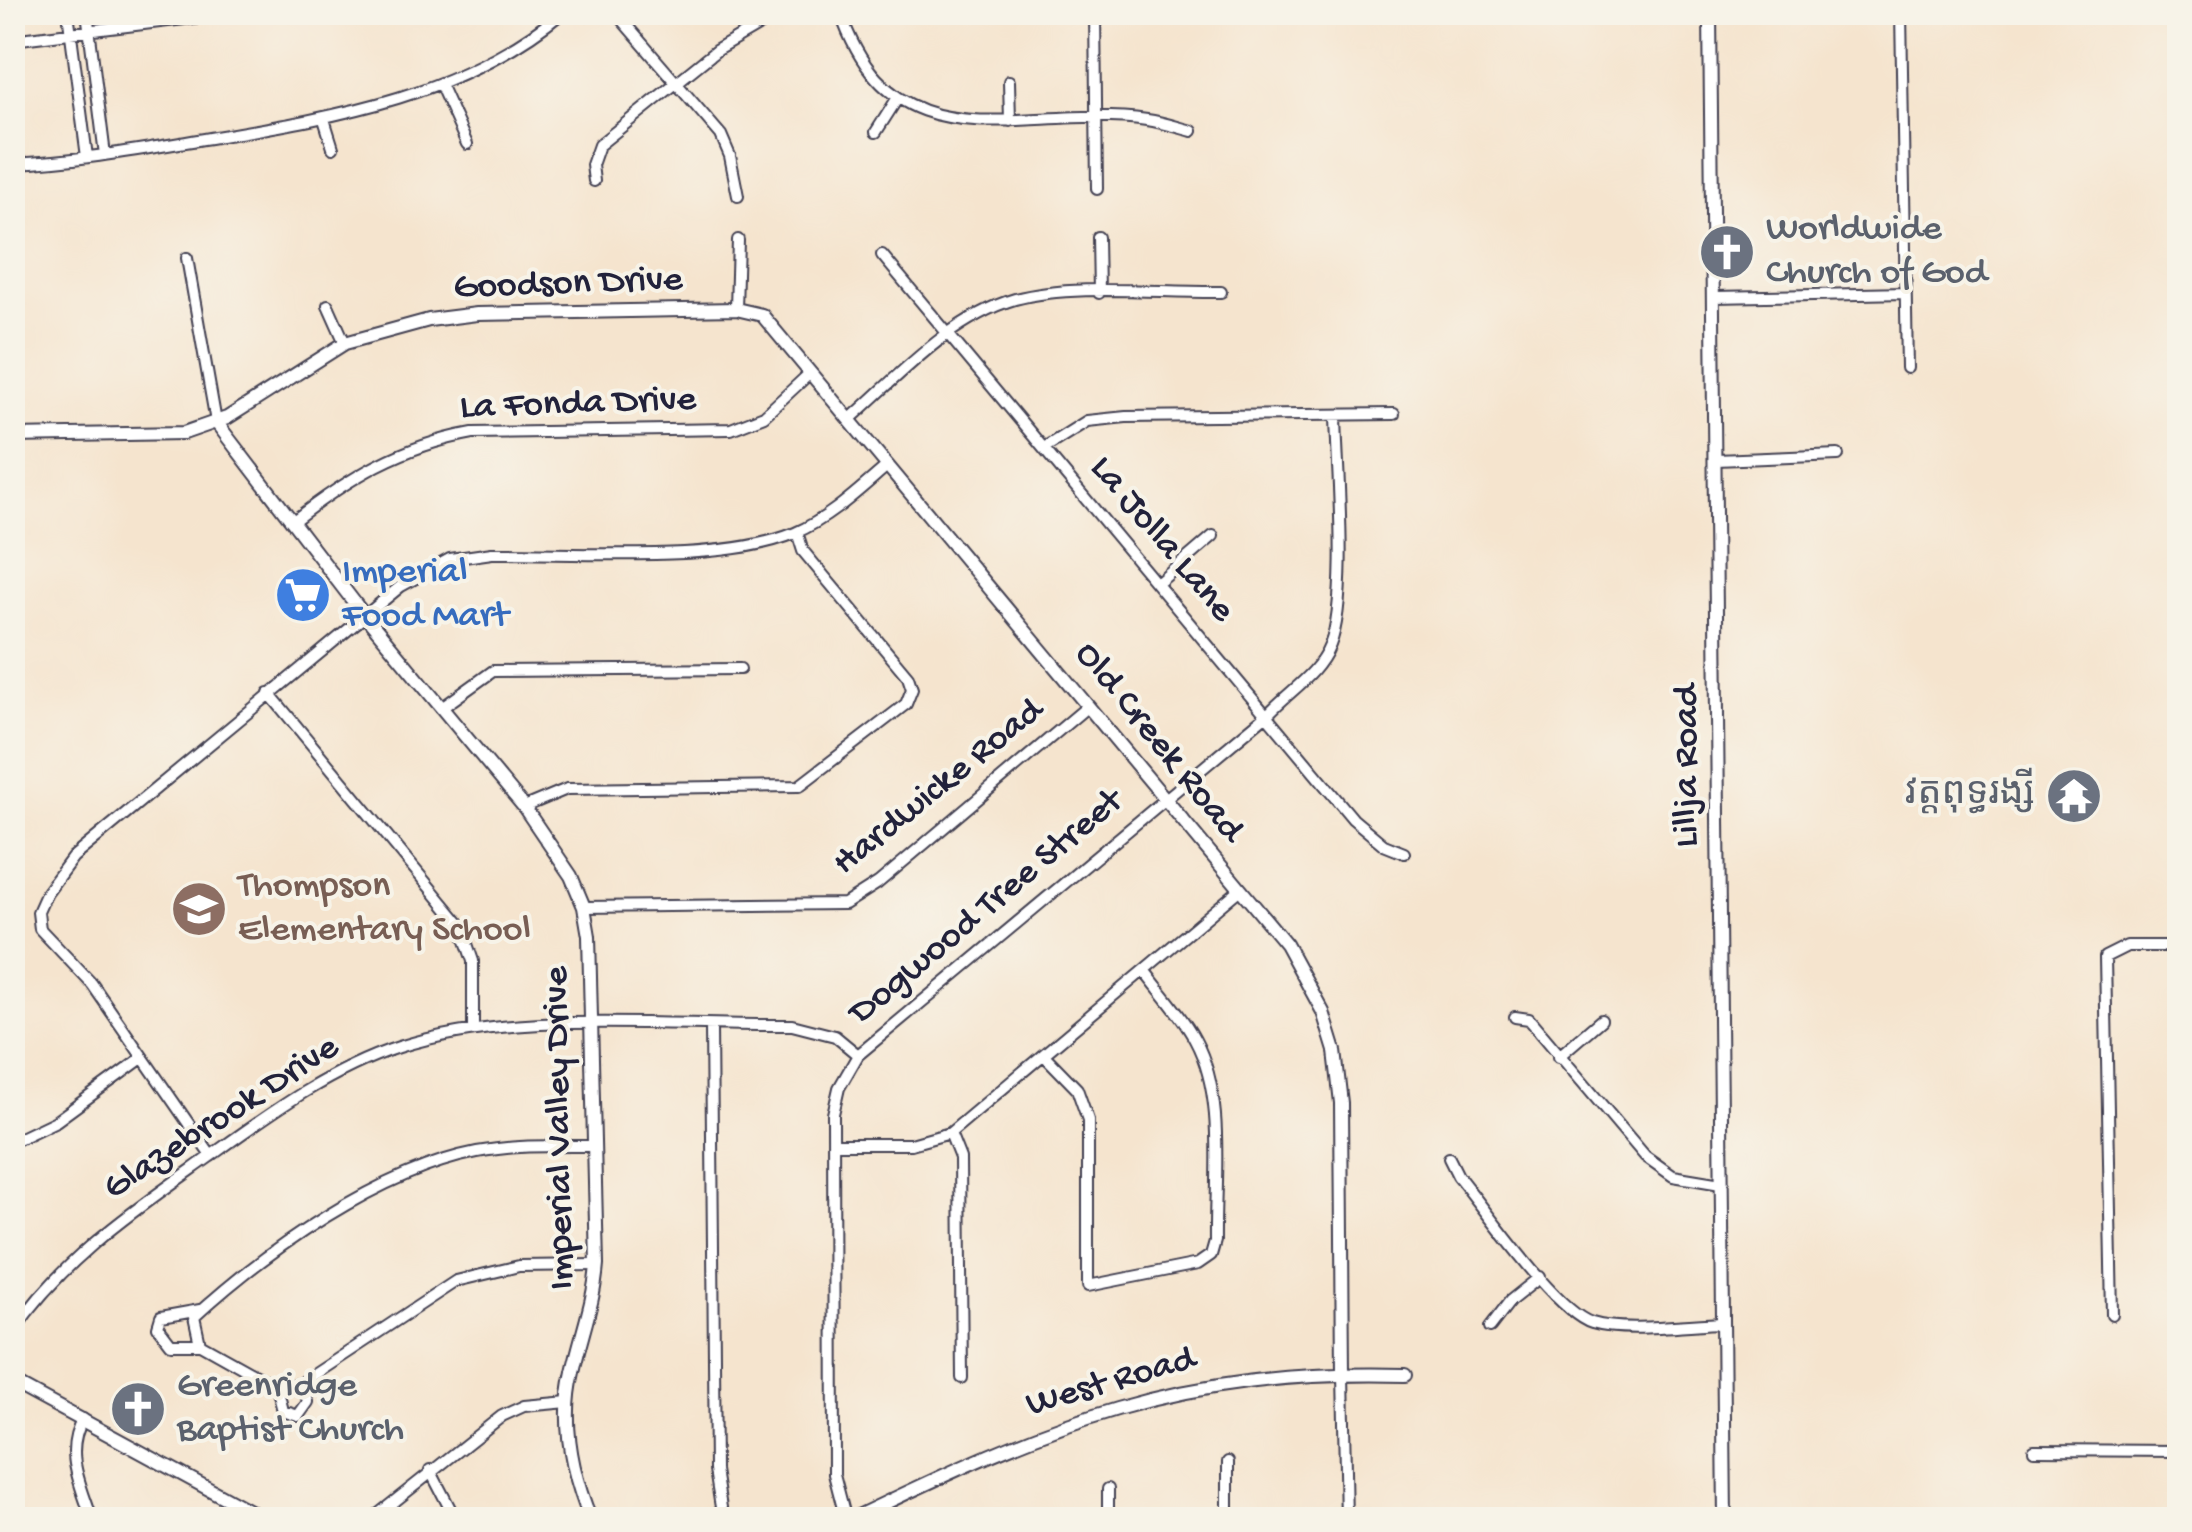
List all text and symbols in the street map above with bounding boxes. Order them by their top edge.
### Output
place label: Worldwide Church of God [1766,208,1990,296]
church icon: Worldwide Church of God [1697,222,1757,282]
street label: Goodson Drive [453,259,684,311]
street label: La Fonda Drive [459,379,697,431]
street label: La Jolla Lane [1079,448,1243,632]
place label: Imperial Food Mart [341,551,512,639]
supermarket icon: Imperial Food Mart [273,565,333,625]
street label: Old Creek Road [1064,634,1254,854]
street label: Lillja Road [1666,682,1710,848]
street label: Hardwicke Road [825,688,1055,886]
temple icon: វត្តពុទ្ធរង្សី [2044,766,2104,826]
place label: វត្តពុទ្ធរង្សី [1905,767,2035,818]
street label: Dogwood Tree Street [839,778,1136,1037]
place label: Thompson Elementary School [236,865,531,953]
school or university icon: Thompson Elementary School [169,879,229,939]
street label: Imperial Valley Drive [536,965,586,1290]
street label: Glazebrook Drive [96,1026,348,1211]
street label: West Road [1022,1337,1203,1428]
place label: Greenridge Baptist Church [176,1365,404,1453]
church icon: Greenridge Baptist Church [108,1379,168,1439]

